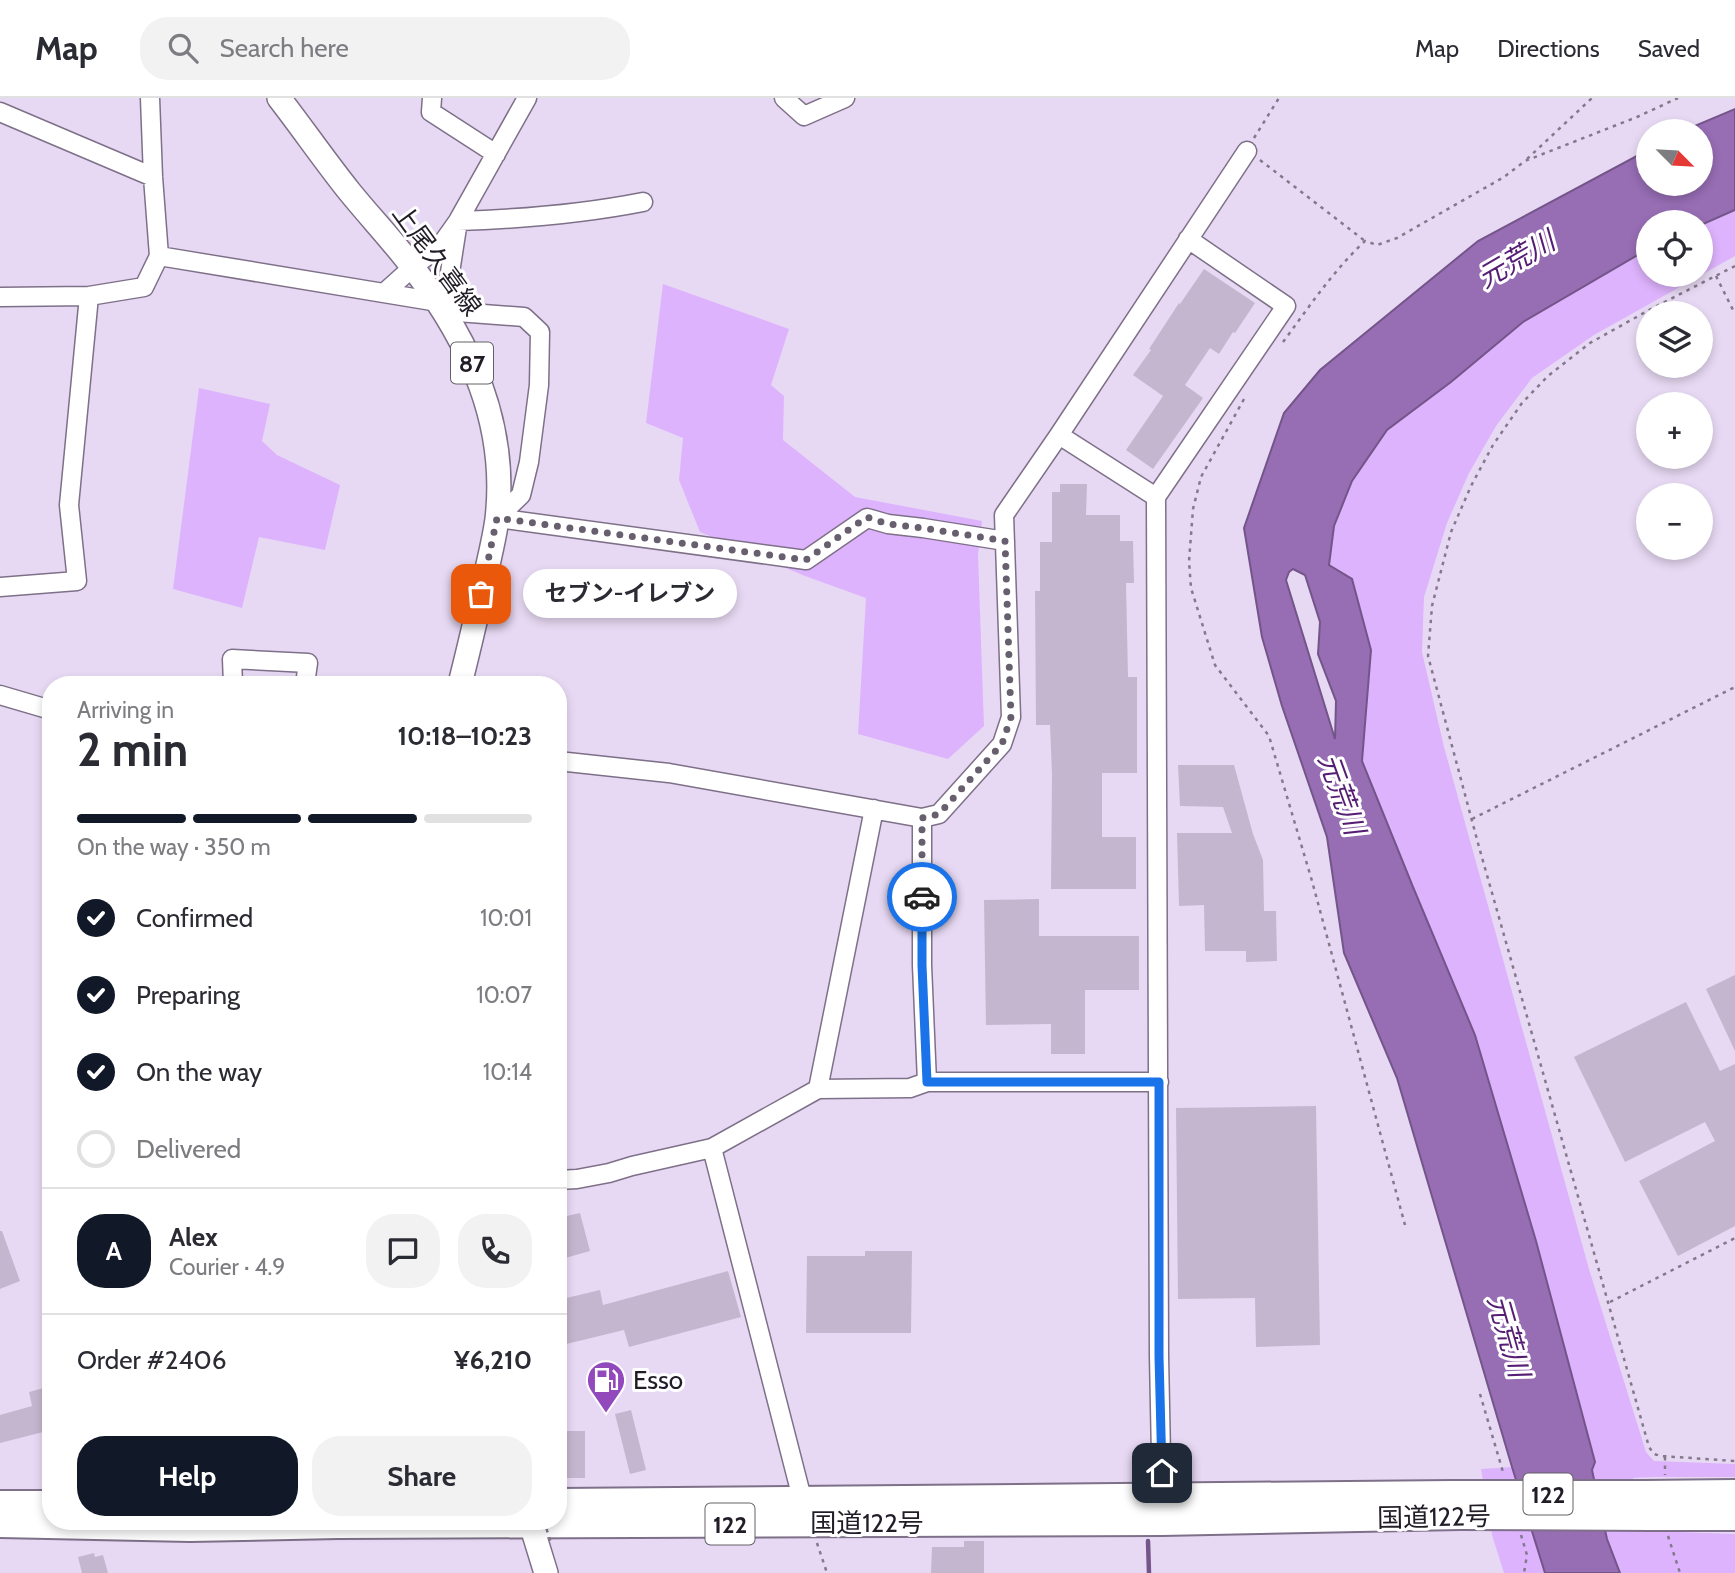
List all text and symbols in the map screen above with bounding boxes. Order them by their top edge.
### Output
search box [140,17,630,80]
text: Map [35,28,98,68]
icon: search [164,29,202,67]
text: Search here [220,32,349,64]
text: Map [1415,34,1459,63]
text: Directions [1497,34,1600,63]
text: Saved [1638,34,1700,63]
north arrow [1636,119,1713,196]
map controls [1636,119,1713,560]
street label: 上尾久喜線 [386,198,488,322]
button: locate [1636,210,1713,287]
water label: 元荒川 [1471,222,1563,295]
button: layers [1636,301,1713,378]
road number: 87 [451,342,493,384]
button: + [1636,392,1713,469]
button: − [1636,483,1713,560]
pin [451,564,511,624]
callout: セブン-イレブン [523,570,736,618]
icon: bag [462,575,500,613]
text: セブン-イレブン [545,579,715,607]
text: Arriving in [77,696,174,724]
text: 10:18–10:23 [397,720,532,752]
text: 2 min [77,722,188,778]
water label: 元荒川 [1312,749,1373,842]
text: On the way · 350 m [77,833,271,861]
courier [887,862,957,932]
icon: car [903,878,941,916]
icon: check [77,899,115,937]
text: Confirmed [136,902,253,934]
text: 10:01 [480,904,532,932]
icon: check [77,976,115,1014]
text: Preparing [136,979,240,1011]
text: 10:07 [476,981,532,1009]
icon: check [77,1053,115,1091]
text: On the way [136,1056,262,1088]
text: 10:14 [483,1058,532,1086]
text: Delivered [136,1133,241,1165]
button: chat [366,1214,440,1288]
button: phone [458,1214,532,1288]
text: Alex [169,1221,218,1253]
text: A [106,1235,122,1267]
text: Courier · 4.9 [169,1253,285,1281]
water label: 元荒川 [1481,1291,1538,1384]
text: Order #2406 [77,1344,226,1376]
text: ¥6,210 [454,1344,532,1376]
fuel station icon: Esso [585,1359,627,1414]
place label: Esso [633,1364,683,1396]
button: Help [77,1436,298,1516]
button: Share [312,1436,532,1516]
pin [1132,1443,1192,1503]
icon: home [1143,1454,1181,1492]
road number: 122 [1524,1474,1572,1514]
street label: 国道122号 [1377,1500,1491,1534]
road number: 122 [706,1504,754,1544]
street label: 国道122号 [810,1507,924,1539]

